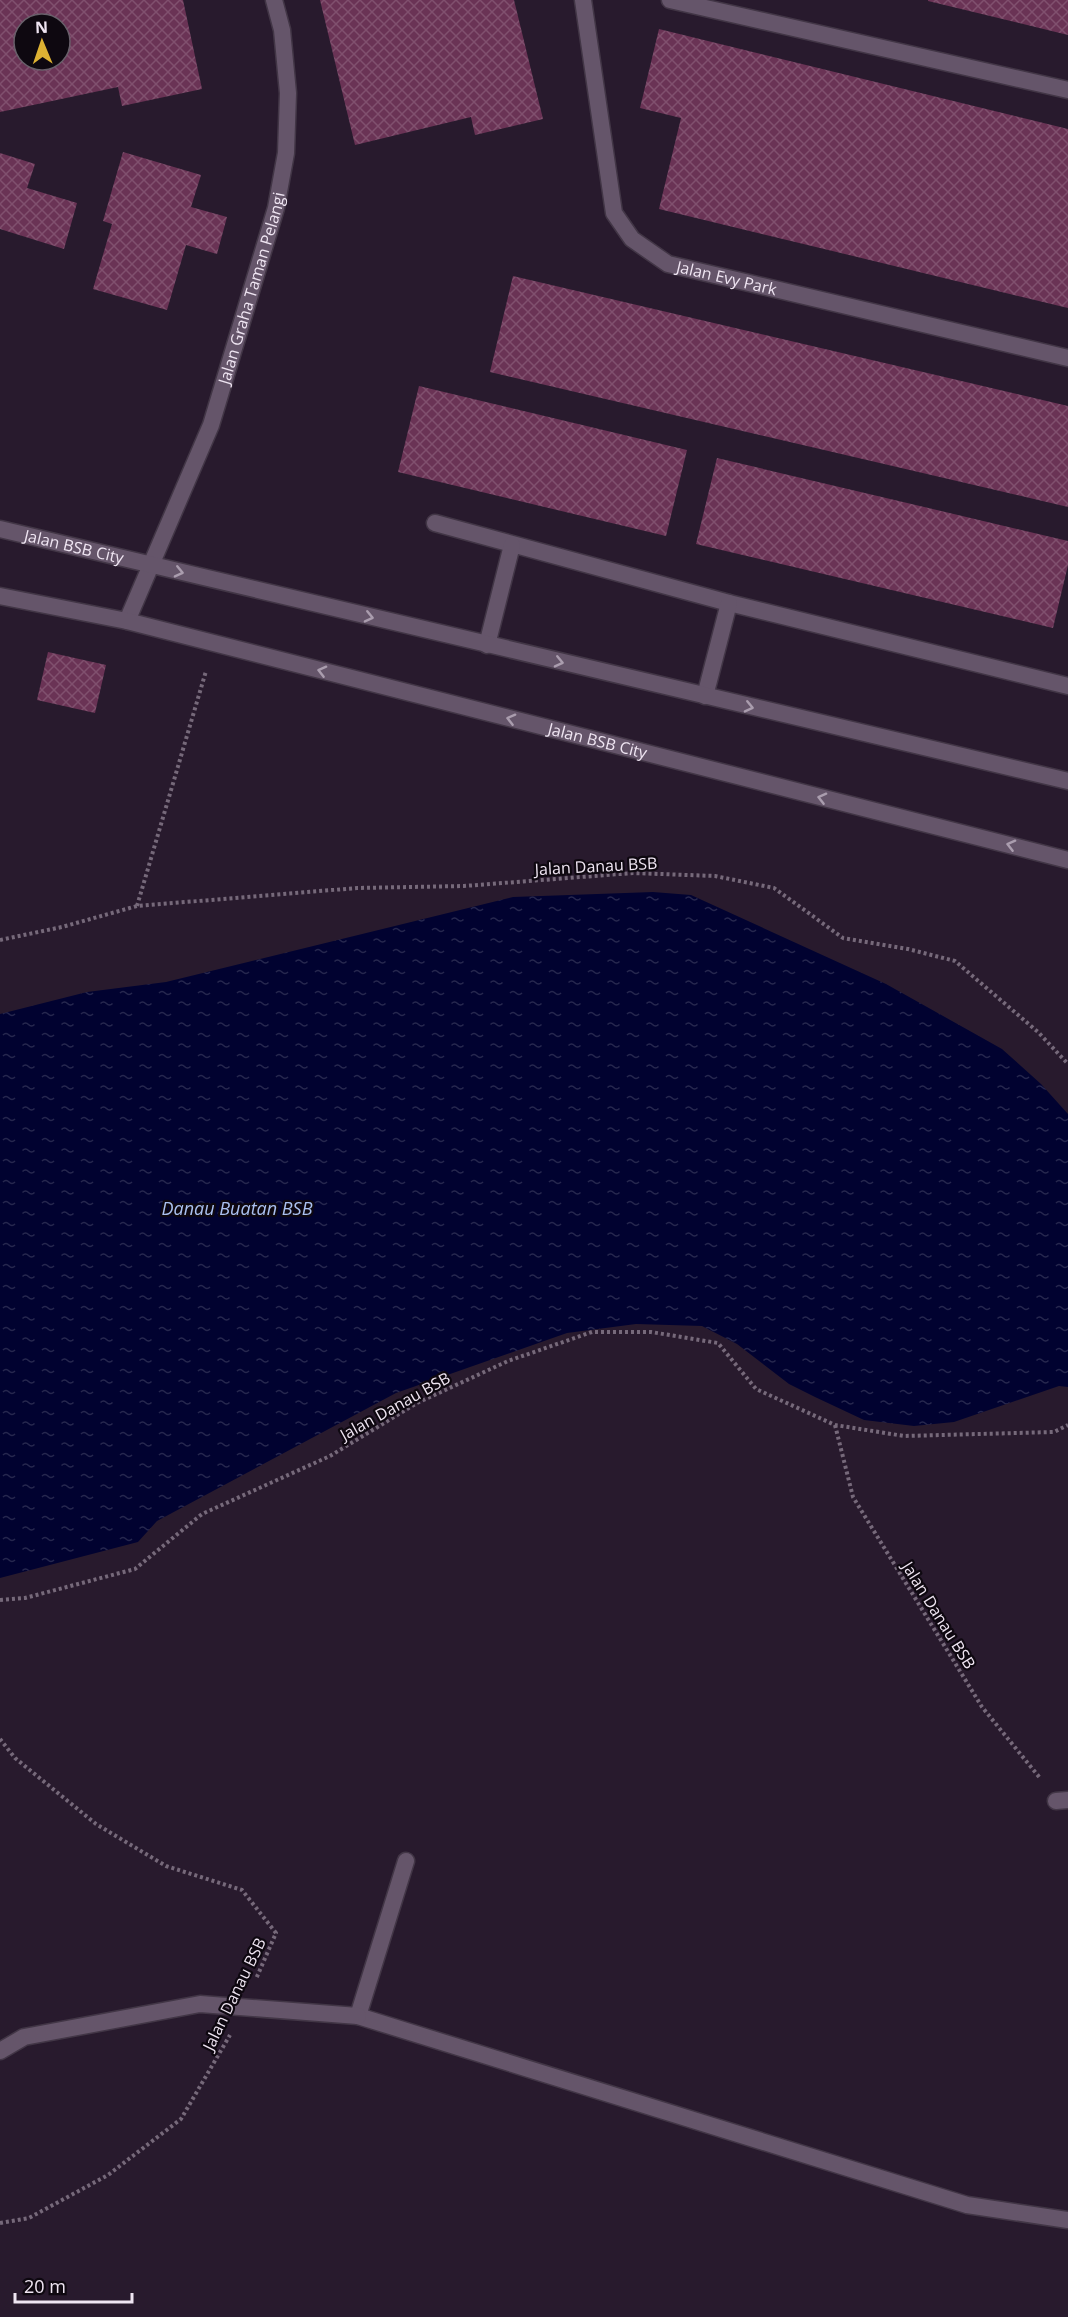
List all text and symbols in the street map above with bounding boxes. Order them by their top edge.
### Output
north arrow [12,12,72,72]
text: N [35,16,48,38]
street label: Jalan Graha Taman Pelangi [212,190,290,389]
street label: Jalan Evy Park [672,255,780,300]
street label: Jalan BSB City [20,524,127,569]
one-way arrow [174,565,184,578]
one-way arrow [364,610,374,623]
one-way arrow [554,655,564,668]
one-way arrow [317,666,327,679]
one-way arrow [743,699,753,712]
one-way arrow [506,714,517,726]
street label: Jalan BSB City [544,717,651,764]
one-way arrow [817,792,827,805]
one-way arrow [1006,840,1016,853]
street label: Jalan Danau BSB [532,852,658,880]
water label: Danau Buatan BSB [162,1196,313,1220]
street label: Jalan Danau BSB [334,1367,454,1446]
street label: Jalan Danau BSB [896,1555,981,1673]
street label: Jalan Danau BSB [196,1934,271,2056]
scale bar [15,2266,132,2304]
text: 20 m [24,2274,66,2298]

